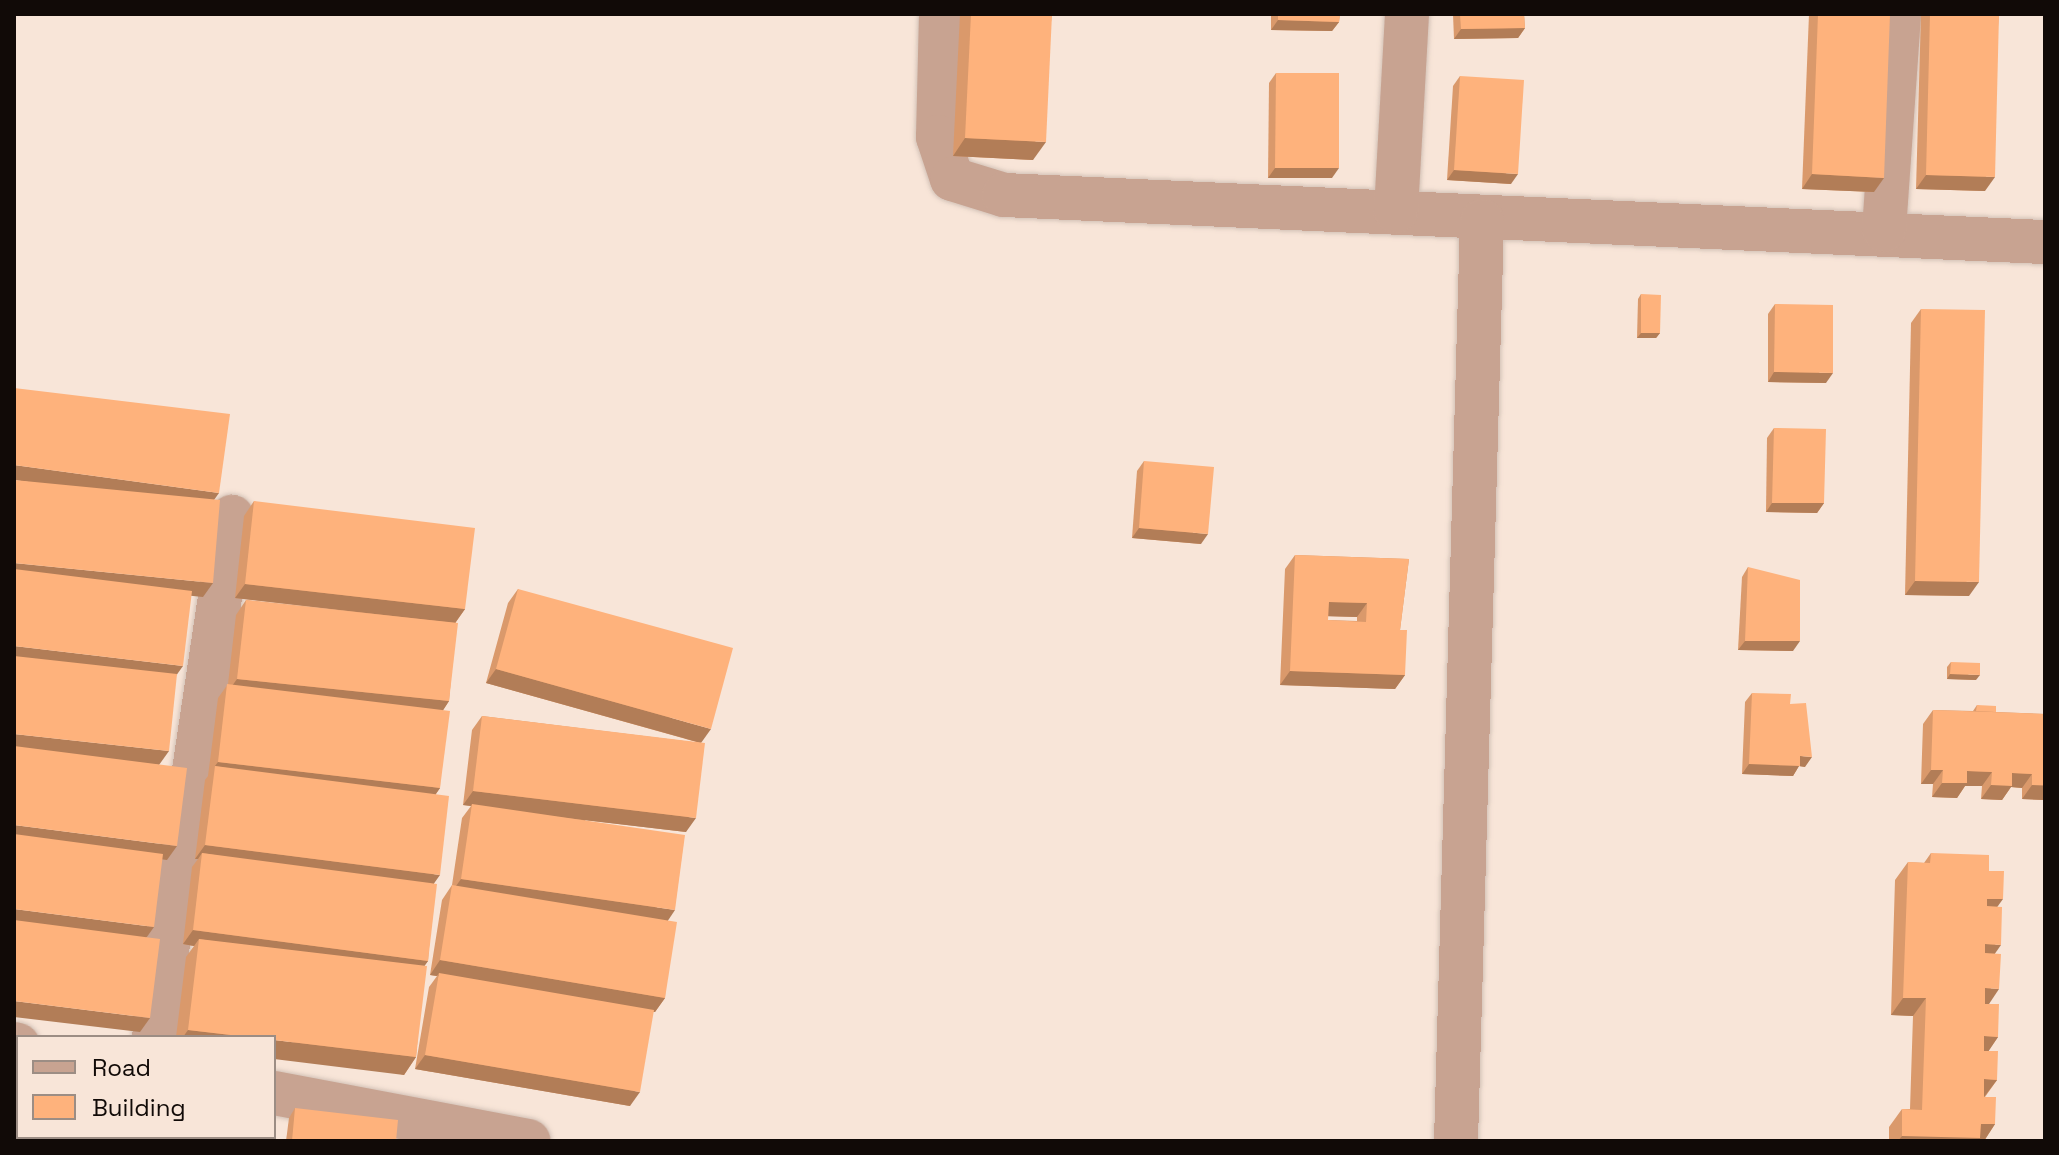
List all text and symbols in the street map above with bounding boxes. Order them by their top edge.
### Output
legend [16,1035,276,1139]
text: Road [92,1052,151,1083]
text: Building [92,1092,186,1123]

